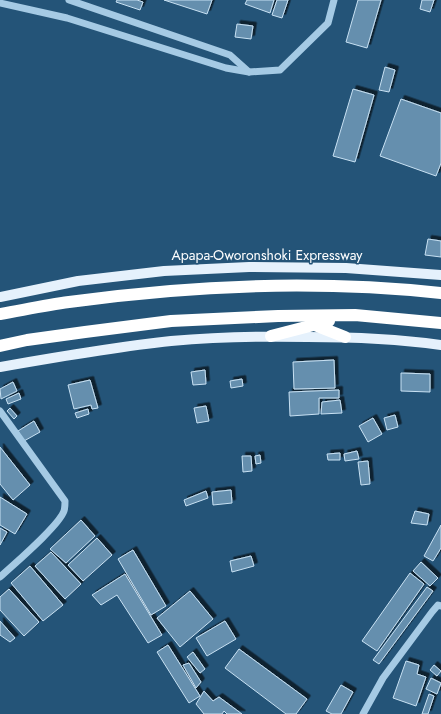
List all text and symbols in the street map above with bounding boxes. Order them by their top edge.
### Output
street label: Apapa-Oworonshoki Expressway [172,245,363,265]

